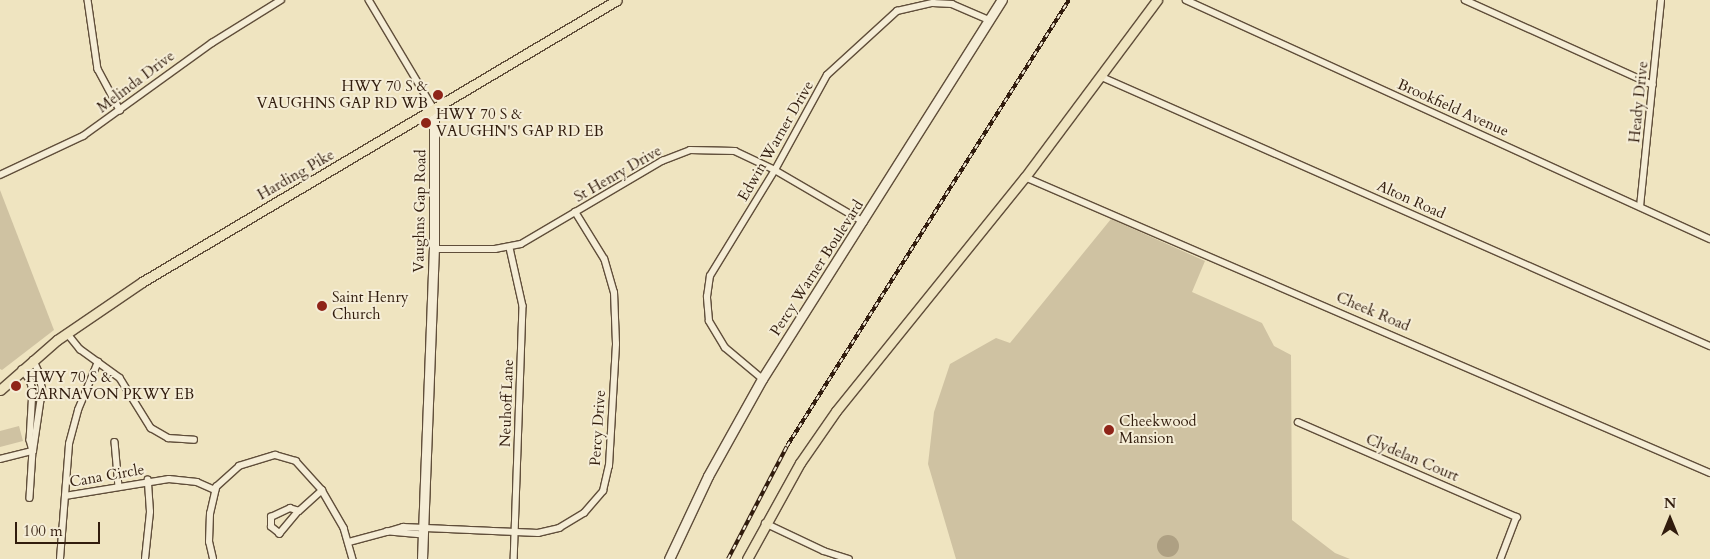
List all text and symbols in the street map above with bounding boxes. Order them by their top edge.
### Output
street label: Melinda Drive [94,47,178,117]
street label: Heady Drive [1626,60,1652,144]
street label: Brookfield Avenue [1395,75,1511,141]
place label: HWY 70 S & VAUGHNS GAP RD WB [256,77,428,112]
street label: Edwin Warner Drive [734,78,818,204]
marker: HWY 70 S & VAUGHNS GAP RD WB [432,89,444,101]
place label: HWY 70 S & VAUGHN'S GAP RD EB [436,105,604,140]
marker: HWY 70 S & VAUGHN'S GAP RD EB [420,117,432,129]
street label: St Henry Drive [571,142,665,206]
street label: Harding Pike [254,146,338,204]
street label: Vaughns Gap Road [410,149,430,273]
street label: Alton Road [1374,177,1448,223]
street label: Percy Warner Boulevard [766,197,868,339]
place label: Saint Henry Church [332,288,409,323]
street label: Cheek Road [1333,288,1413,336]
marker: Saint Henry Church [316,300,328,312]
street label: Neuhoff Lane [496,359,518,447]
place label: HWY 70 S & CARNAVON PKWY EB [26,368,194,403]
marker: HWY 70 S & CARNAVON PKWY EB [10,380,22,392]
street label: Percy Drive [586,389,610,467]
place label: Cheekwood Mansion [1119,412,1197,447]
marker: Cheekwood Mansion [1103,424,1115,436]
street label: Clydelan Court [1363,430,1461,486]
street label: Cana Circle [68,461,146,491]
north arrow [1645,494,1695,544]
text: N [1664,494,1676,513]
scale bar [18,512,102,544]
text: 100 m [23,521,63,541]

